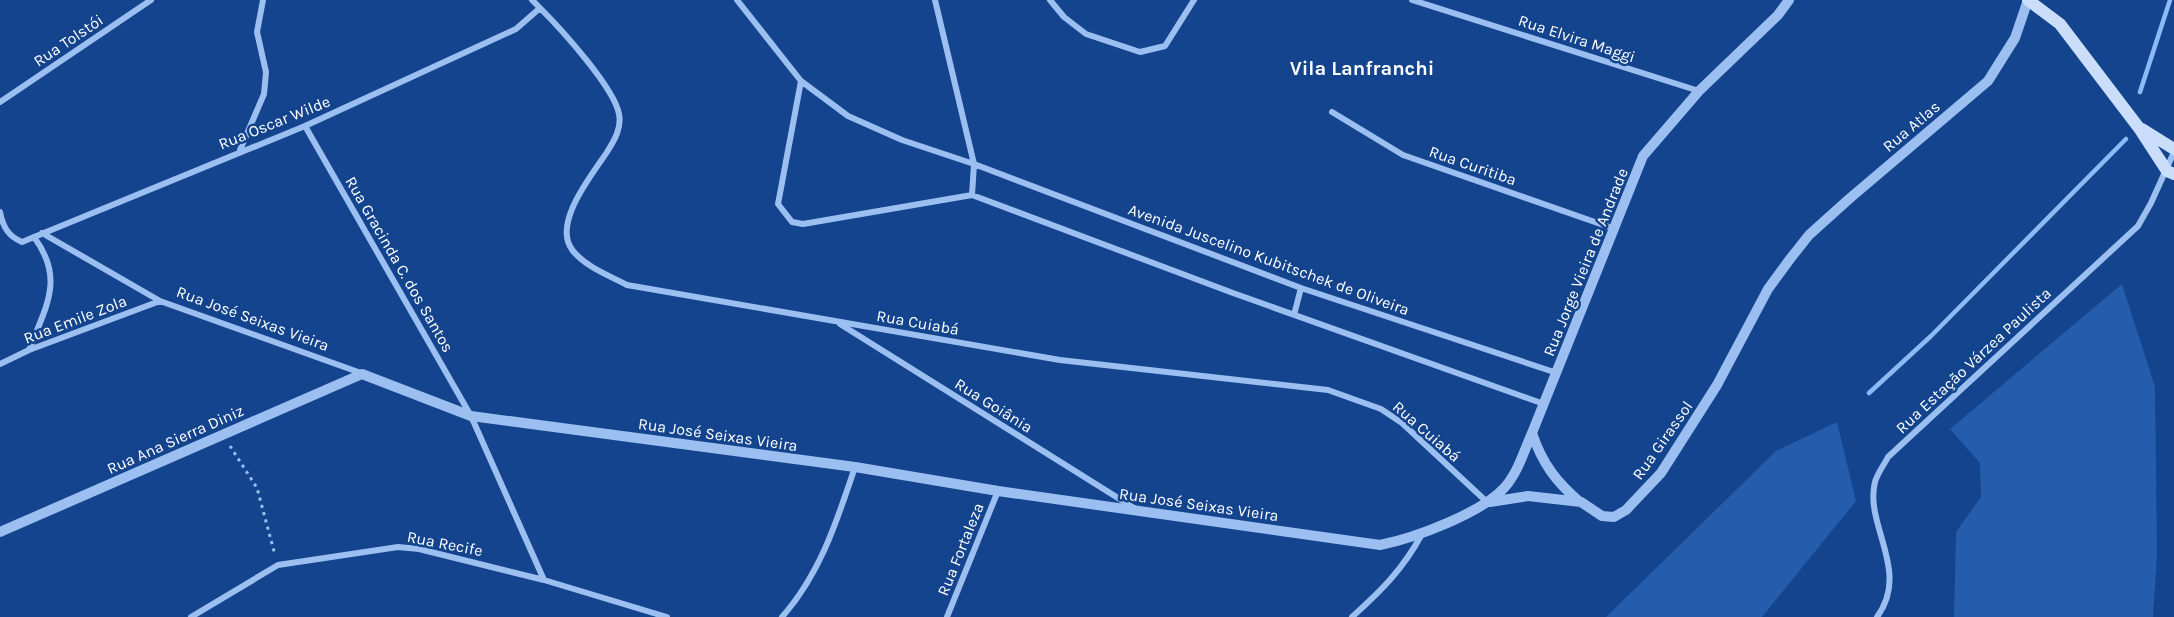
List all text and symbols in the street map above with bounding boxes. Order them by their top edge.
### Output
street label: Rua Tolstói [30,10,107,71]
street label: Rua Elvira Maggi [1516,11,1638,66]
district label: Vila Lanfranchi [1290,57,1434,80]
street label: Rua Oscar Wilde [216,91,333,154]
street label: Rua Atlas [1879,97,1944,156]
street label: Rua Curitiba [1427,142,1519,189]
street label: Rua Jorge Vieira de Andrade [1539,165,1632,359]
street label: Rua Gracinda C. dos Santos [341,173,458,356]
street label: Avenida Juscelino Kubitschek de Oliveira [1126,200,1412,319]
street label: Rua José Seixas Vieira [174,282,332,355]
street label: Rua Estação Várzea Paulista [1892,283,2055,437]
street label: Rua Emile Zola [21,291,129,348]
street label: Rua Cuiabá [875,306,961,339]
street label: Rua Goiânia [951,374,1036,437]
street label: Rua Cuiabá [1389,397,1464,466]
street label: Rua Girassol [1628,397,1697,483]
street label: Rua Ana Sierra Diniz [104,401,247,478]
street label: Rua José Seixas Vieira [637,414,799,455]
street label: Rua José Seixas Vieira [1118,484,1280,525]
street label: Rua Fortaleza [933,500,988,598]
street label: Rua Recife [405,527,484,560]

